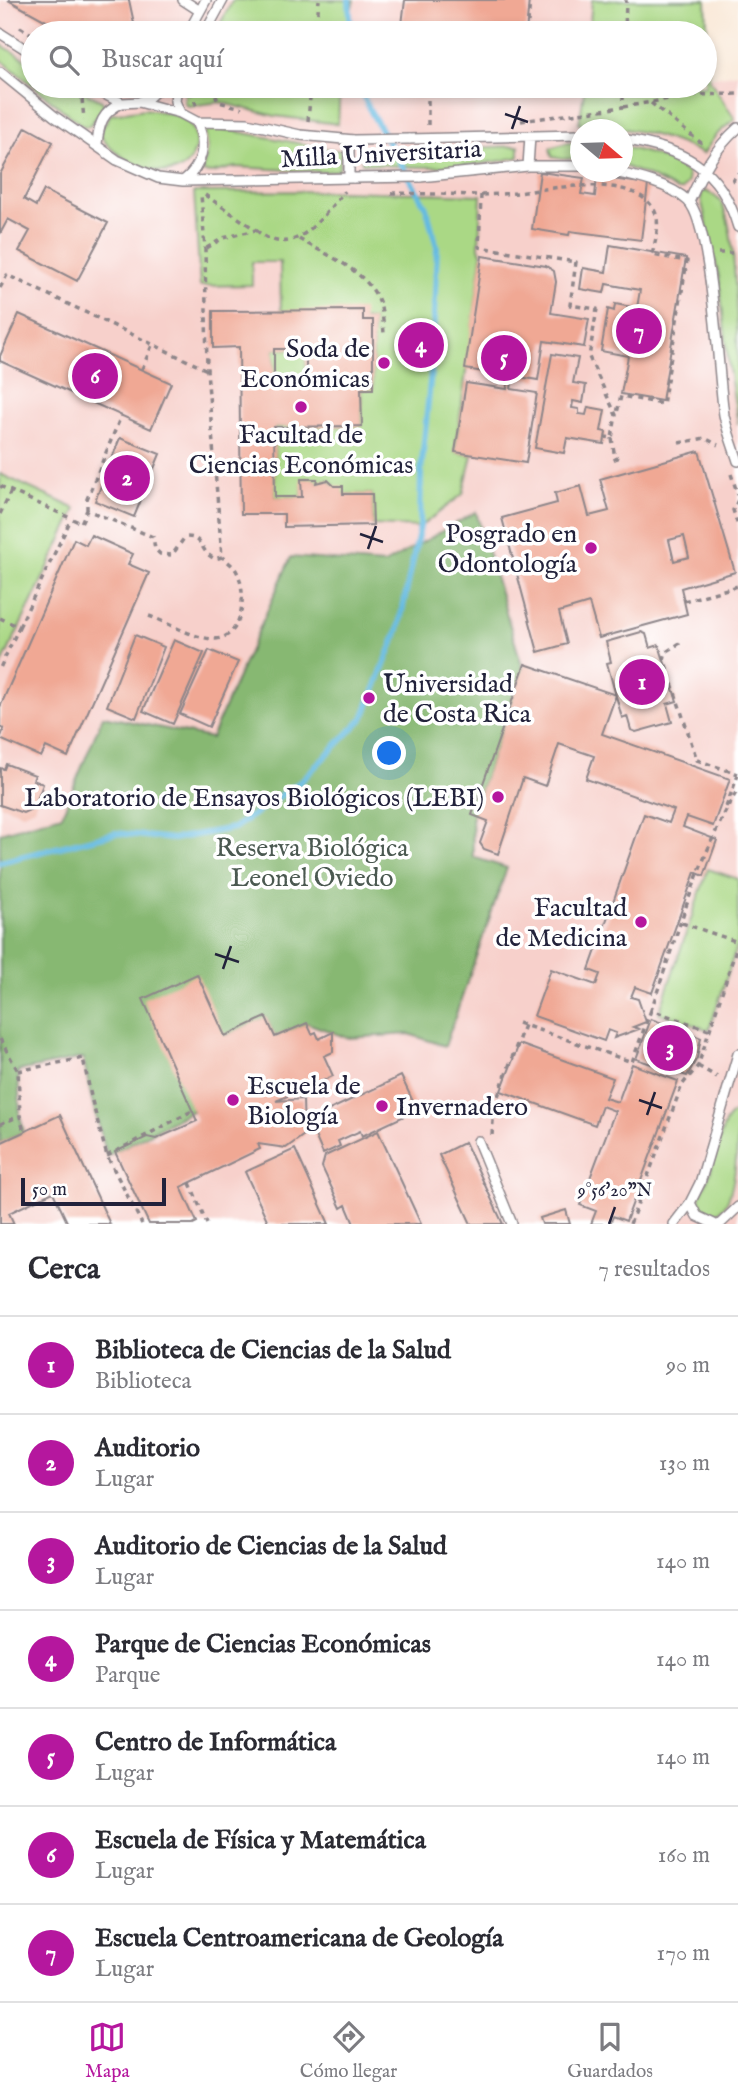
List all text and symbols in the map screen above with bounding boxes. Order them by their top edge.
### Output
search box [21,21,717,98]
icon: search [45,41,83,79]
text: Buscar aquí [101,43,223,76]
north arrow [570,119,633,182]
street label: Milla Universitaria [280,133,483,176]
pin: 7 [616,305,662,357]
pin: 4 [398,319,444,371]
pin: 5 [481,332,527,384]
place label: Soda de Económicas [241,333,370,396]
pin: 6 [72,350,118,402]
marker: Soda de Económicas [376,355,392,371]
marker: Facultad de Ciencias Económicas [293,399,309,415]
place label: Facultad de Ciencias Económicas [189,419,413,482]
pin: 2 [104,452,150,504]
place label: Posgrado en Odontología [438,518,578,581]
marker: Posgrado en Odontología [583,540,599,556]
pin: 1 [619,656,665,708]
place label: Universidad de Costa Rica [383,668,532,731]
marker: Universidad de Costa Rica [361,690,377,706]
your location [372,736,406,770]
place label: Laboratorio de Ensayos Biológicos (LEBI) [24,782,484,815]
marker: Laboratorio de Ensayos Biológicos (LEBI) [490,789,506,805]
park label: Reserva Biológica Leonel Oviedo [216,832,409,895]
place label: Facultad de Medicina [495,892,628,955]
marker: Facultad de Medicina [633,914,649,930]
pin: 3 [647,1022,693,1074]
place label: Escuela de Biología [247,1070,361,1133]
place label: Invernadero [396,1091,528,1124]
marker: Escuela de Biología [225,1092,241,1108]
marker: Invernadero [374,1098,390,1114]
scale bar [21,1175,166,1207]
text: 50 m [32,1178,67,1202]
text: 9°56'20"N [577,1180,653,1203]
text: Cerca [28,1251,100,1289]
text: 7 resultados [598,1255,710,1284]
text: Biblioteca de Ciencias de la Salud [95,1334,451,1367]
text: 1 [47,1351,55,1380]
text: 90 m [666,1351,710,1380]
text: Biblioteca [95,1367,191,1396]
text: Auditorio [95,1432,200,1465]
text: 2 [46,1449,56,1478]
text: 130 m [659,1449,710,1478]
text: Lugar [95,1465,154,1494]
text: Auditorio de Ciencias de la Salud [95,1530,447,1563]
text: 3 [47,1547,55,1576]
text: 140 m [656,1547,710,1576]
text: Lugar [95,1563,154,1592]
text: Parque de Ciencias Económicas [95,1628,431,1661]
text: 4 [45,1645,57,1674]
text: 140 m [656,1645,710,1674]
text: Parque [95,1661,160,1690]
text: Centro de Informática [95,1726,336,1759]
text: 5 [47,1743,55,1772]
text: 140 m [656,1743,710,1772]
text: Lugar [95,1759,154,1788]
text: Escuela de Física y Matemática [95,1824,426,1857]
text: 6 [46,1841,56,1870]
text: 160 m [658,1841,710,1870]
text: Lugar [95,1857,154,1886]
text: Escuela Centroamericana de Geología [95,1922,504,1955]
text: 7 [46,1939,56,1968]
text: 170 m [657,1939,710,1968]
text: Lugar [95,1955,154,1984]
tab: Mapa [85,2018,130,2084]
tab: Cómo llegar [300,2018,397,2084]
tab: Guardados [567,2018,653,2084]

